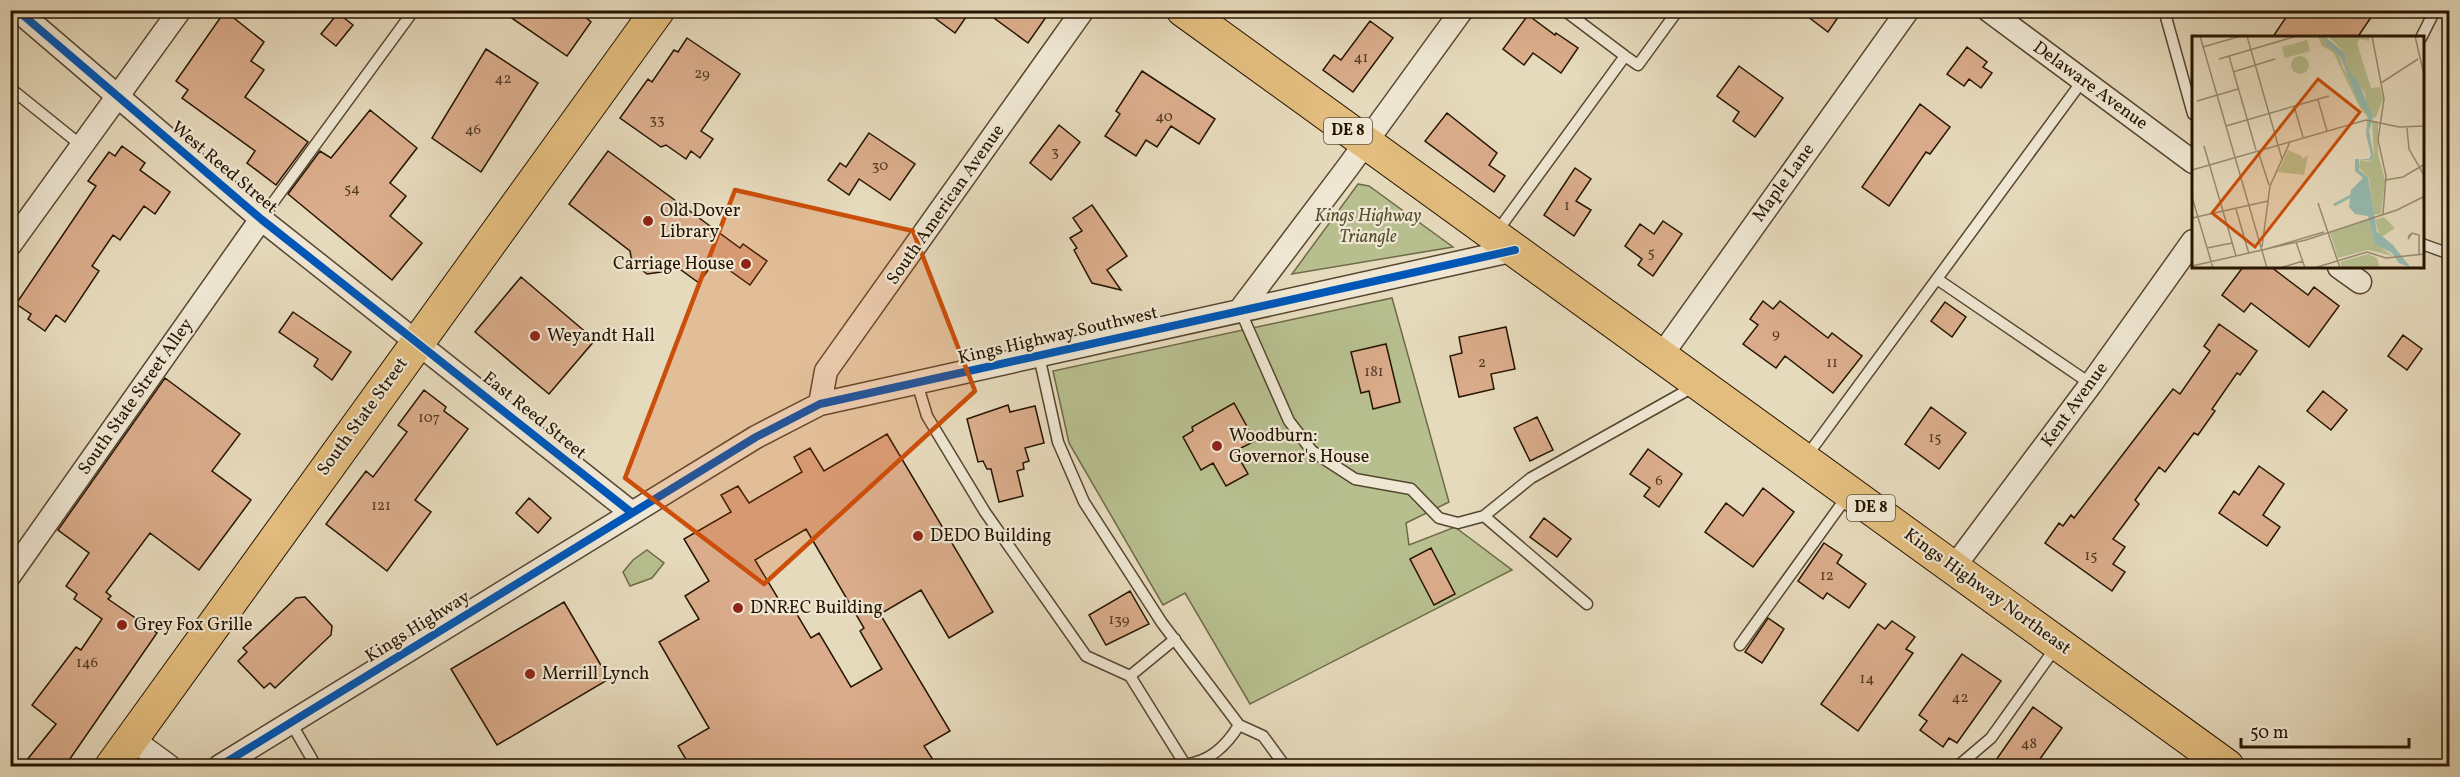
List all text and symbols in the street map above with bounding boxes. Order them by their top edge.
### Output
street label: Delaware Avenue [2027,36,2153,136]
inset map [2192,36,2424,268]
house number: 41 [1354,48,1368,69]
house number: 29 [694,64,710,85]
house number: 42 [494,69,512,90]
house number: 40 [1155,107,1173,128]
house number: 33 [649,110,665,131]
street label: West Reed Street [165,116,283,220]
road number: DE 8 [1324,118,1372,144]
house number: 46 [465,120,481,141]
street label: South American Avenue [881,120,1011,290]
street label: Maple Lane [1747,139,1821,227]
house number: 3 [1051,142,1059,163]
house number: 30 [872,156,888,177]
house number: 54 [344,179,360,200]
house number: 1 [1564,196,1570,217]
place label: Old Dover Library [660,199,741,245]
park label: Kings Highway Triangle [1315,204,1421,250]
marker: Old Dover Library [641,214,655,228]
house number: 5 [1647,243,1655,264]
place label: Carriage House [613,252,734,277]
marker: Carriage House [739,257,753,271]
street label: Kings Highway Southwest [956,301,1160,371]
street label: South State Street Alley [72,314,200,480]
place label: Weyandt Hall [547,324,655,349]
house number: 9 [1772,324,1780,345]
marker: Weyandt Hall [528,329,542,343]
street label: South State Street [312,353,414,481]
house number: 2 [1478,353,1486,374]
house number: 11 [1826,353,1838,374]
street label: Kent Avenue [2036,357,2114,453]
house number: 181 [1364,362,1384,383]
street label: East Reed Street [477,366,591,466]
house number: 107 [418,408,440,429]
place label: Woodburn: Governor's House [1229,424,1369,470]
house number: 15 [1928,428,1942,449]
marker: Woodburn: Governor's House [1210,439,1224,453]
house number: 6 [1655,471,1663,492]
road number: DE 8 [1847,495,1895,521]
house number: 121 [371,496,391,517]
street label: Kings Highway Northeast [1898,523,2076,661]
place label: DEDO Building [930,524,1052,549]
marker: DEDO Building [911,529,925,543]
house number: 15 [2084,546,2098,567]
house number: 12 [1820,566,1834,587]
street label: Kings Highway [361,585,475,669]
place label: DNREC Building [750,596,883,621]
marker: DNREC Building [731,601,745,615]
house number: 139 [1108,610,1130,631]
place label: Grey Fox Grille [134,613,253,638]
marker: Grey Fox Grille [115,618,129,632]
house number: 146 [76,653,98,674]
place label: Merrill Lynch [542,662,650,687]
marker: Merrill Lynch [523,667,537,681]
house number: 14 [1860,669,1874,690]
house number: 42 [1951,688,1969,709]
scale bar [2241,711,2409,749]
text: 50 m [2250,721,2289,746]
house number: 48 [2021,734,2037,755]

